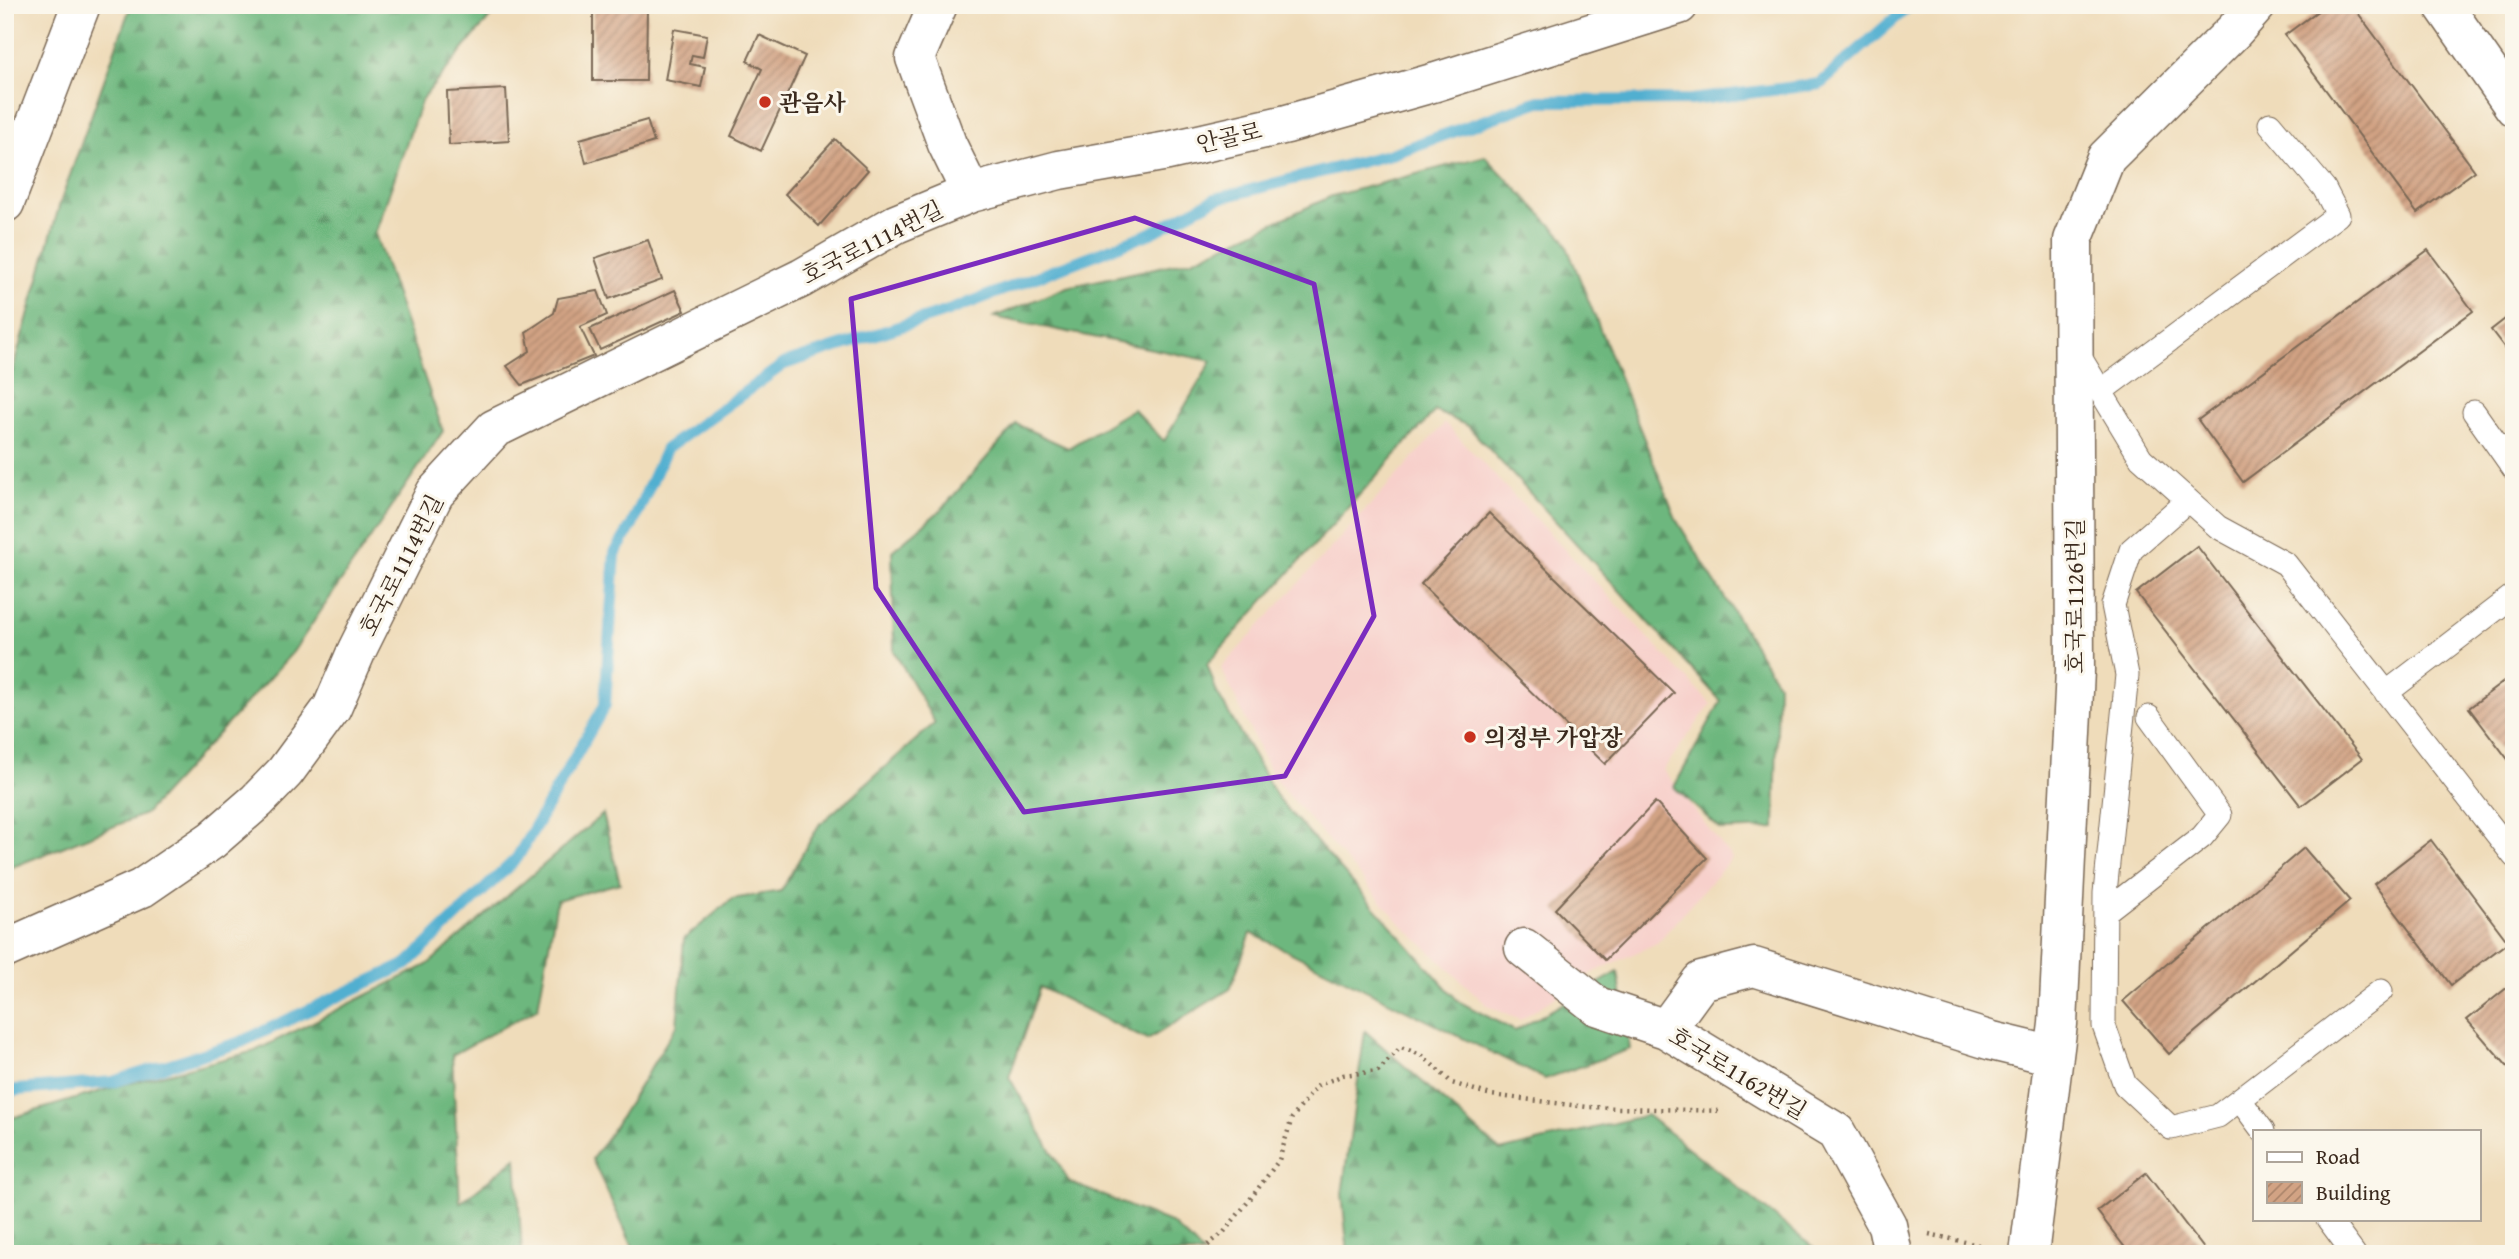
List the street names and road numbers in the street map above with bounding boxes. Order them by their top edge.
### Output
street label: 안골로 [1193,113,1265,161]
street label: 호국로1114번길 [795,192,949,292]
street label: 호국로1114번길 [351,488,451,642]
street label: 호국로1126번길 [2058,518,2091,674]
street label: 호국로1162번길 [1663,1019,1813,1127]

